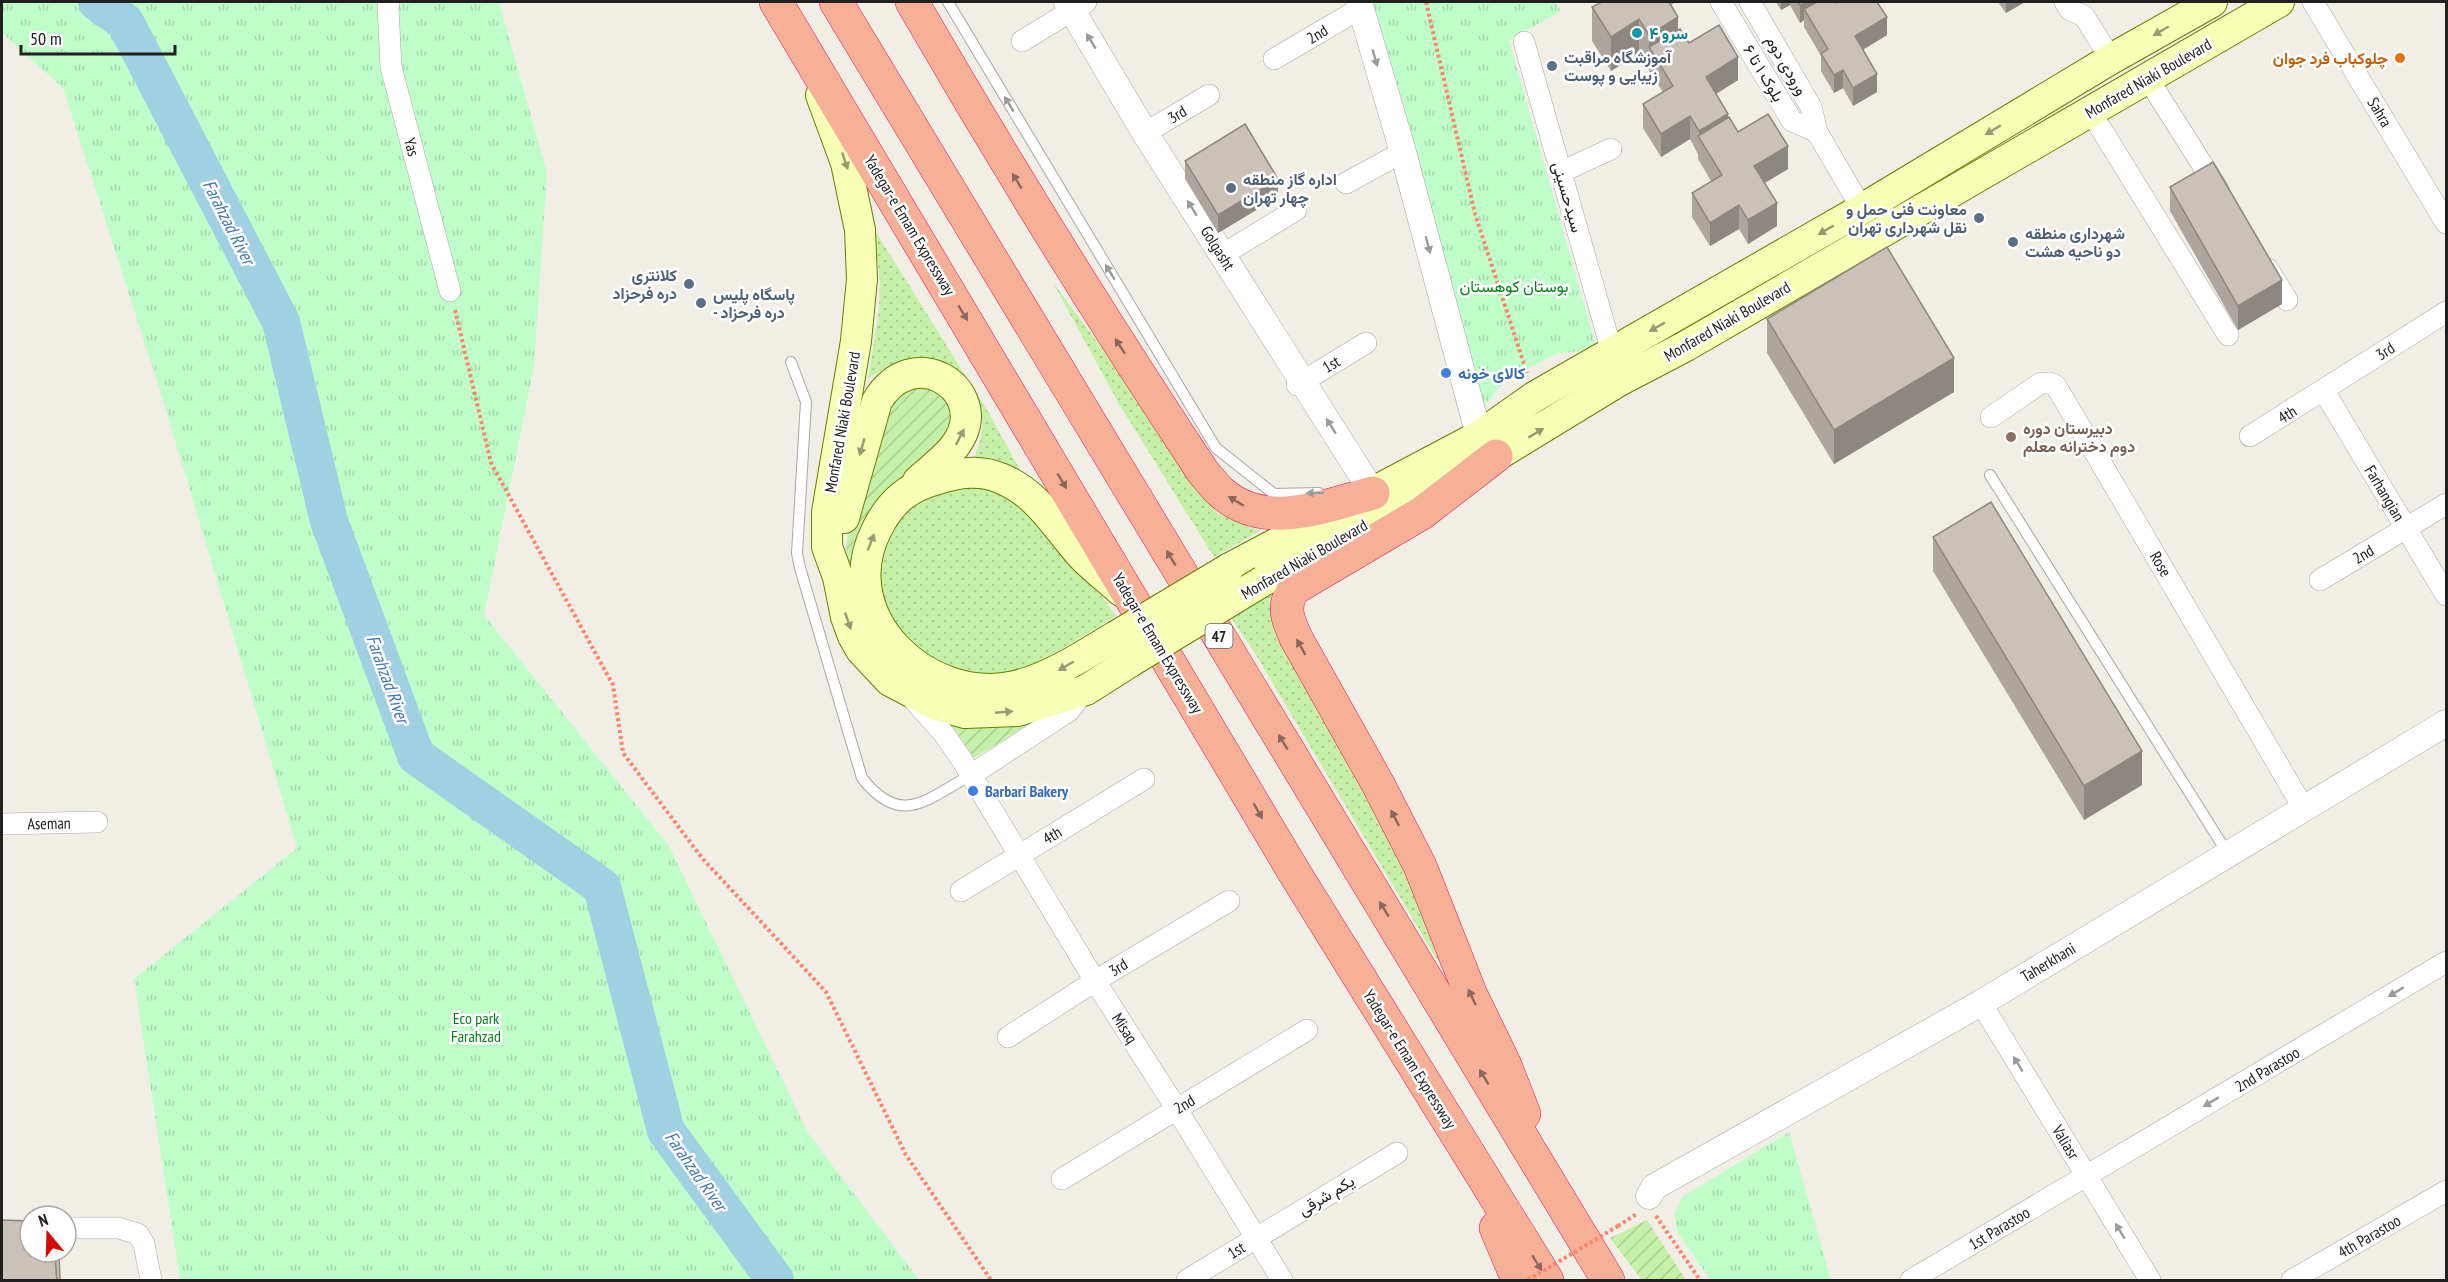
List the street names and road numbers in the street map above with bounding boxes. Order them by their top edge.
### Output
street label: 2nd [1303,20,1331,48]
street label: ورودی دوم [1761,31,1812,99]
street label: Monfared Niaki Boulevard [2081,34,2215,122]
street label: بلوک ۱ تا ۶ [1738,41,1789,106]
street label: Sahra [2363,94,2397,130]
street label: 3rd [1164,101,1190,127]
street label: Yas [400,136,424,158]
street label: Yadegar-e Emam Expressway [860,151,960,299]
street label: سیدحسینی [1547,159,1588,235]
street label: Golgasht [1197,222,1240,274]
street label: Monfared Niaki Boulevard [1660,277,1794,365]
street label: 3rd [2372,338,2398,364]
street label: Monfared Niaki Boulevard [820,350,864,494]
street label: 1st [1319,351,1344,377]
street label: 4th [2274,401,2300,427]
street label: Farhangian [2361,461,2409,525]
street label: Monfared Niaki Boulevard [1237,515,1371,603]
street label: 2nd [2349,540,2377,568]
street label: Rose [2146,548,2176,580]
street label: Yadegar-e Emam Expressway [1108,569,1208,717]
road number: 47 [1206,624,1232,648]
street label: Aseman [27,813,71,833]
street label: 4th [1039,822,1065,848]
street label: Taherkhani [2017,938,2079,986]
street label: 3rd [1105,954,1131,980]
street label: Yadegar-e Emam Expressway [1359,986,1461,1132]
street label: Misaq [1108,1009,1142,1047]
street label: 2nd Parastoo [2231,1042,2303,1096]
street label: 2nd [1170,1090,1198,1118]
street label: Valiasr [2048,1120,2084,1163]
street label: یکم شرقی [1294,1170,1358,1220]
street label: 1st Parastoo [1965,1202,2033,1254]
street label: 4th Parastoo [2334,1210,2404,1262]
street label: 1st [1223,1237,1249,1263]

